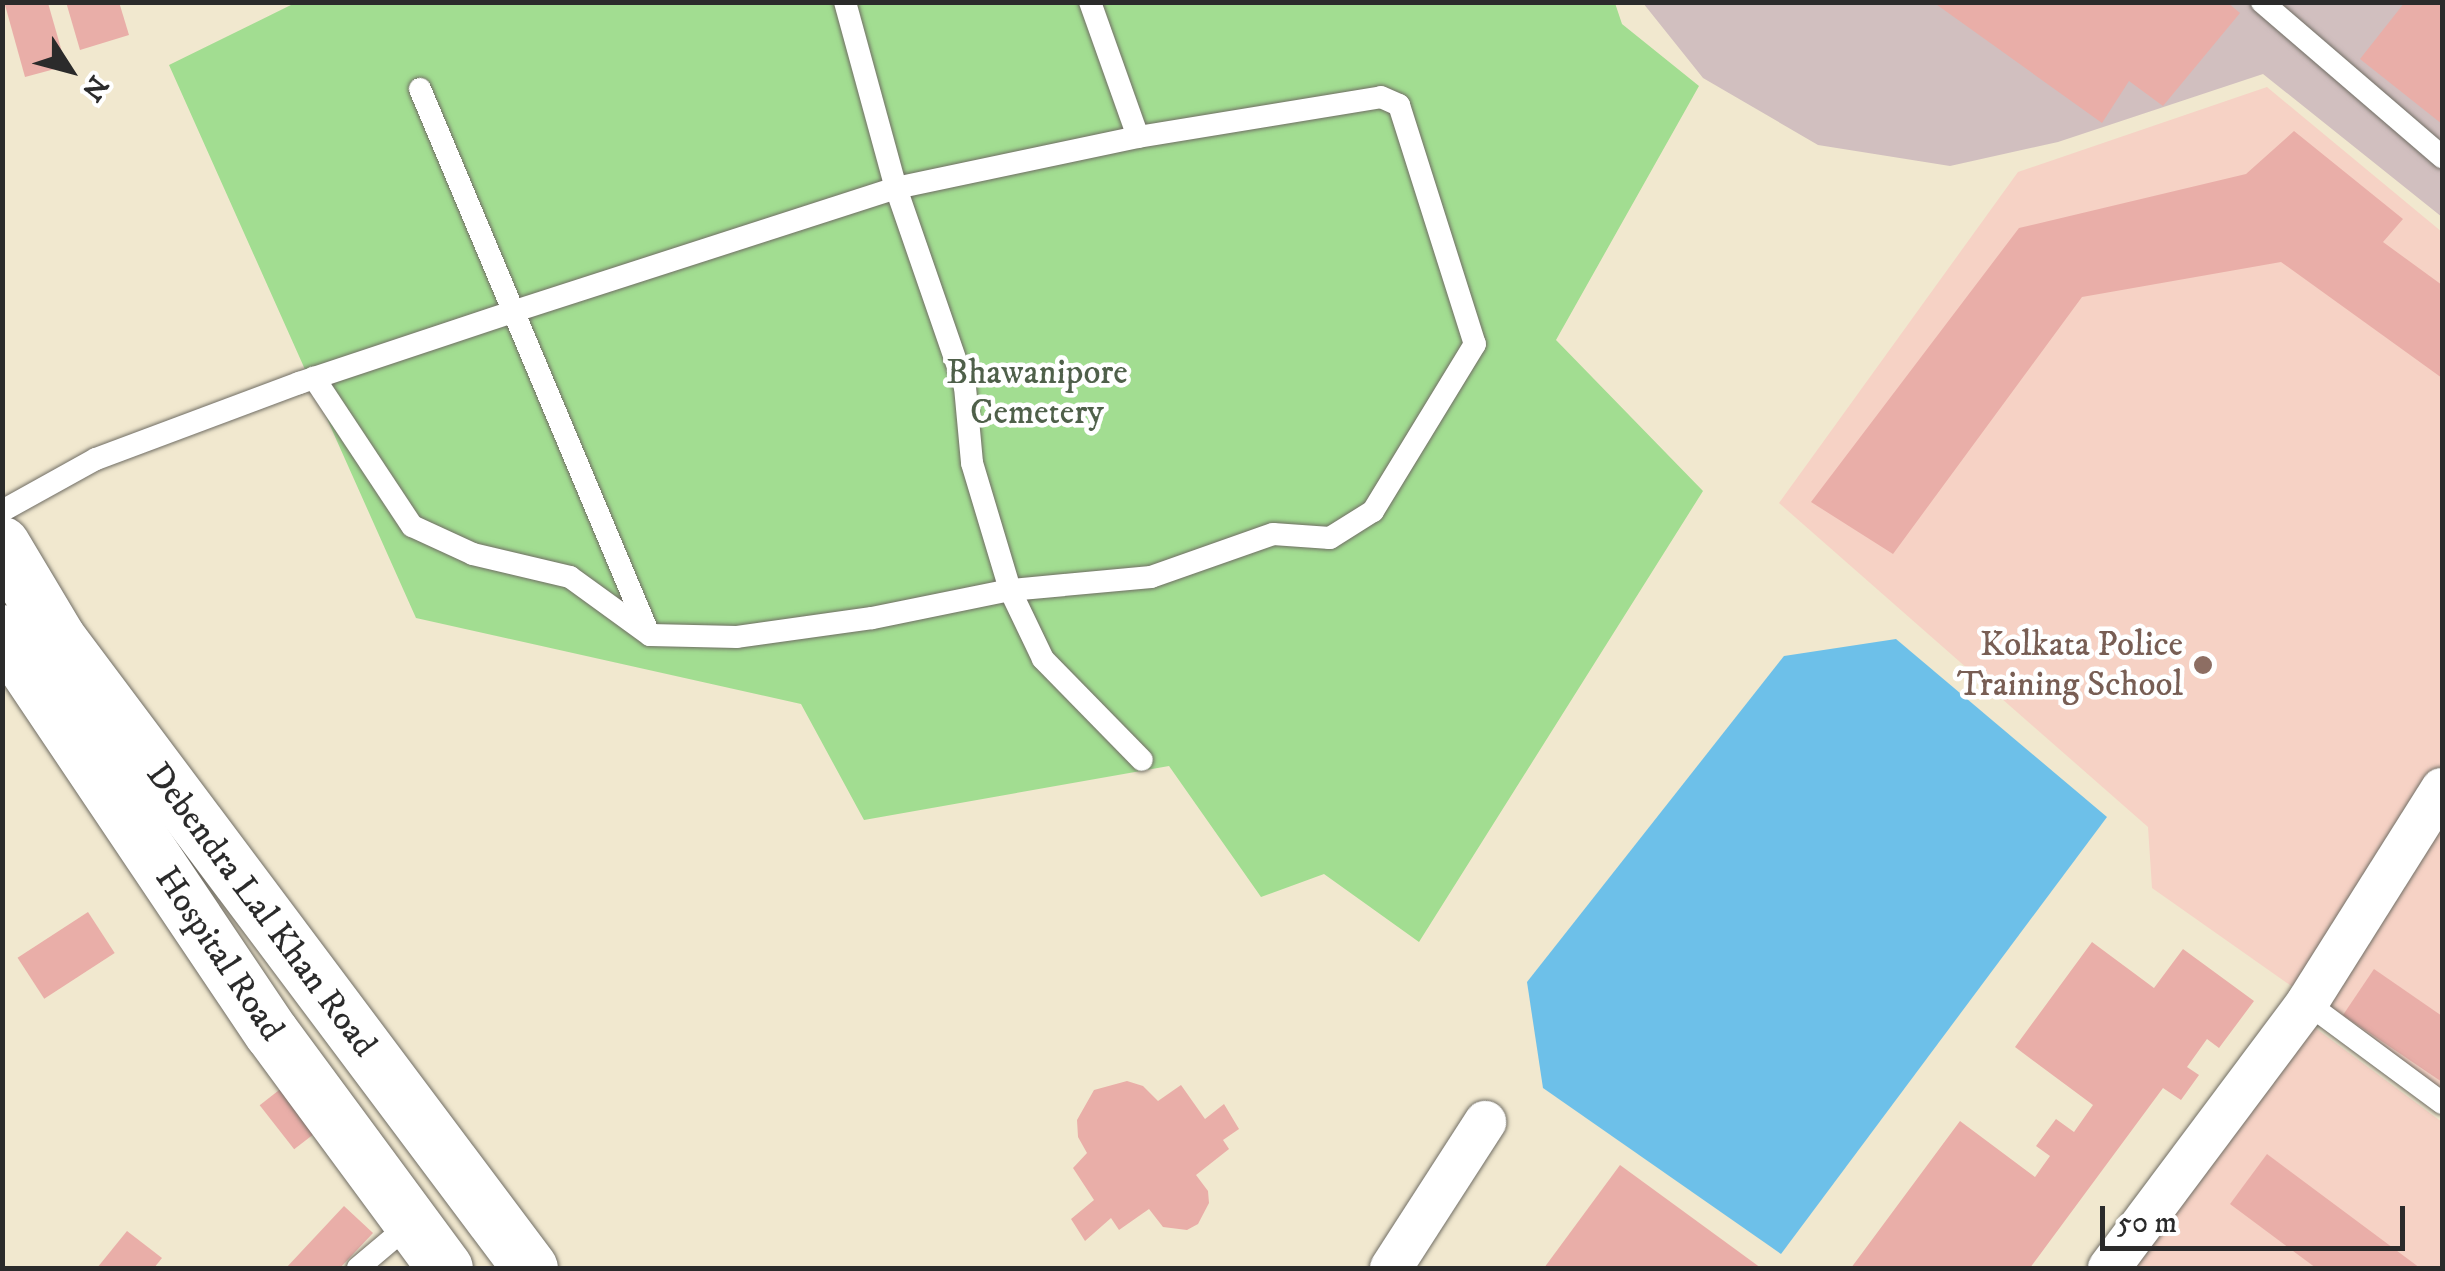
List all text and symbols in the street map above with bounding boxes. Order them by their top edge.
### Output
north arrow [20,20,120,120]
text: N [74,68,116,108]
park label: Bhawanipore Cemetery [946,352,1128,434]
place label: Kolkata Police Training School [1957,624,2183,706]
marker: Kolkata Police Training School [2192,654,2214,676]
street label: Debendra Lal Khan Road [137,755,385,1065]
street label: Hospital Road [146,859,292,1049]
scale bar [2105,1186,2410,1248]
text: 50 m [2117,1205,2177,1242]

